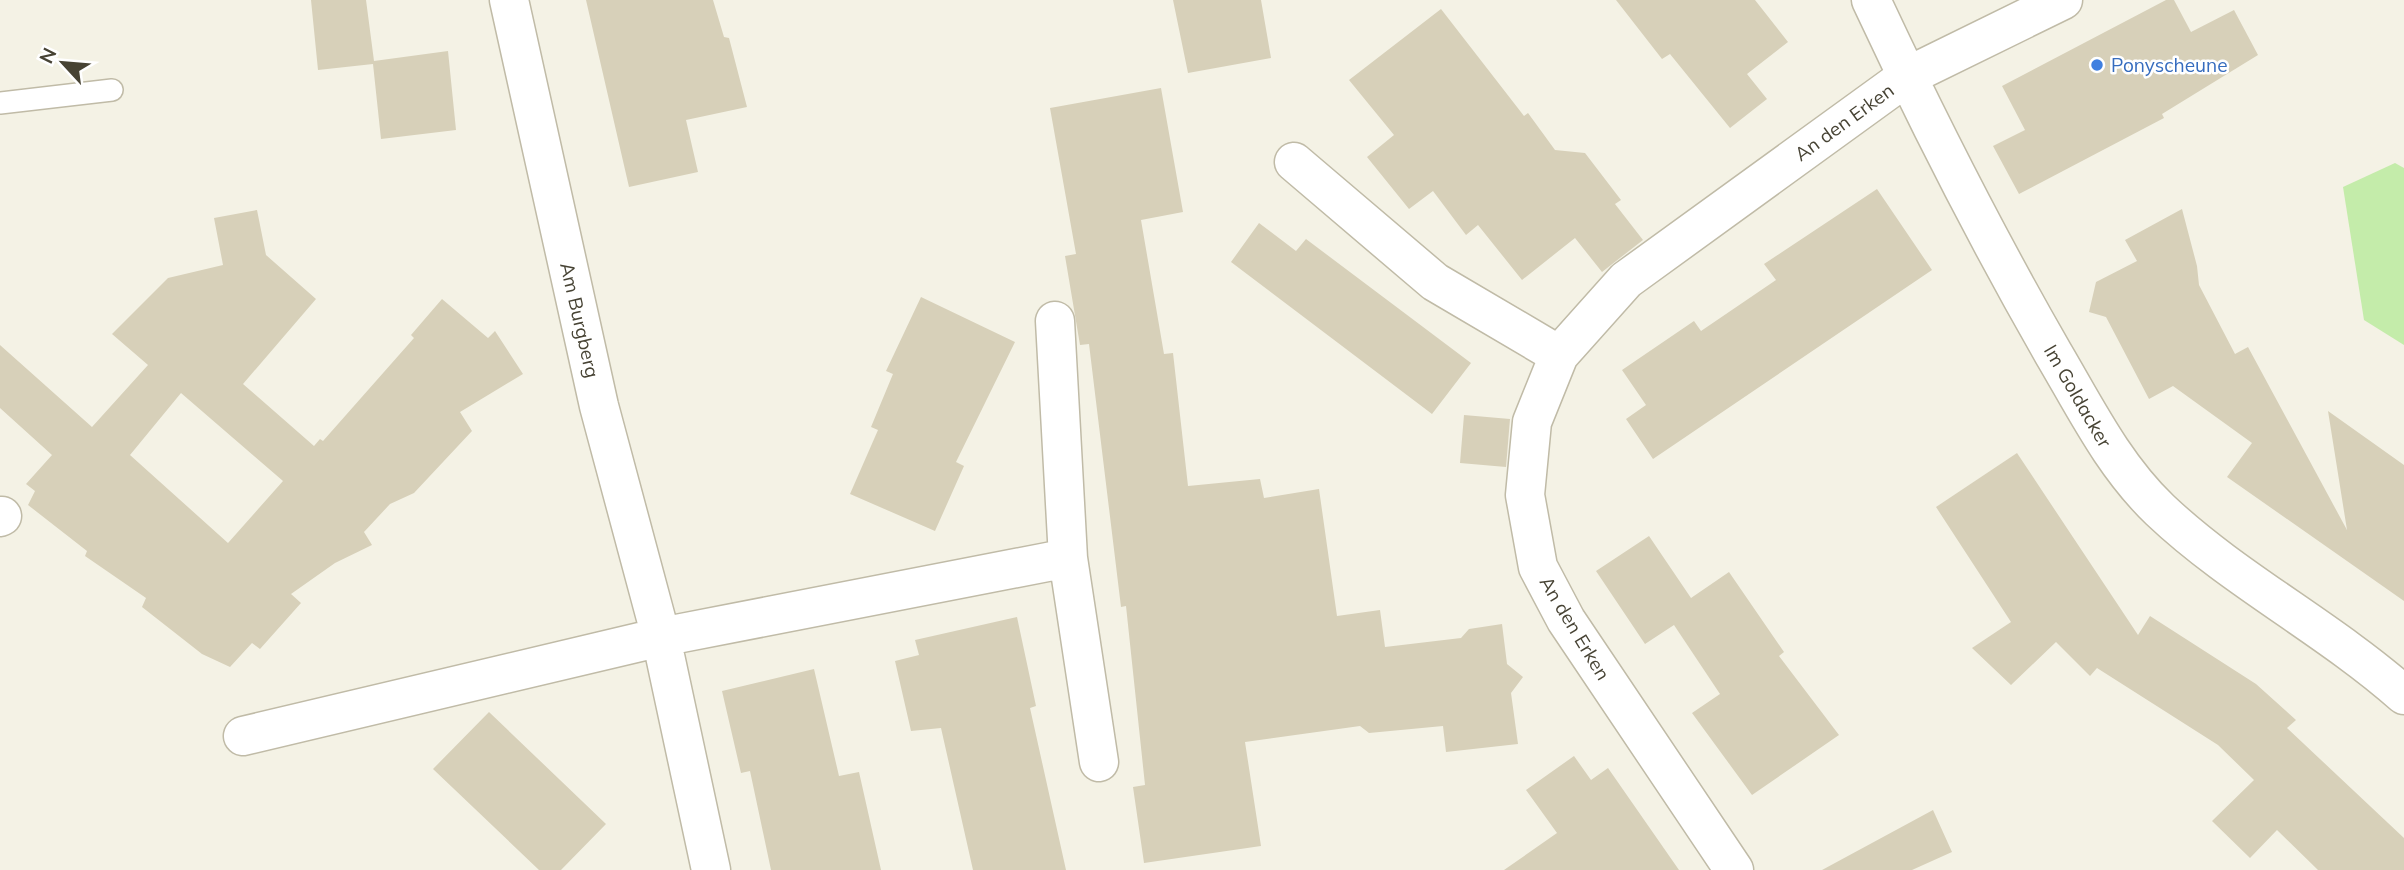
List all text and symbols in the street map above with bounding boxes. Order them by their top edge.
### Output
north arrow [28,28,98,98]
text: N [34,44,62,67]
place label: Ponyscheune [2111,53,2227,77]
marker: Ponyscheune [2089,57,2105,73]
street label: An den Erken [1790,78,1898,166]
street label: Am Burgberg [555,260,605,380]
street label: Im Goldacker [2039,340,2117,452]
street label: An den Erken [1535,572,1615,684]

